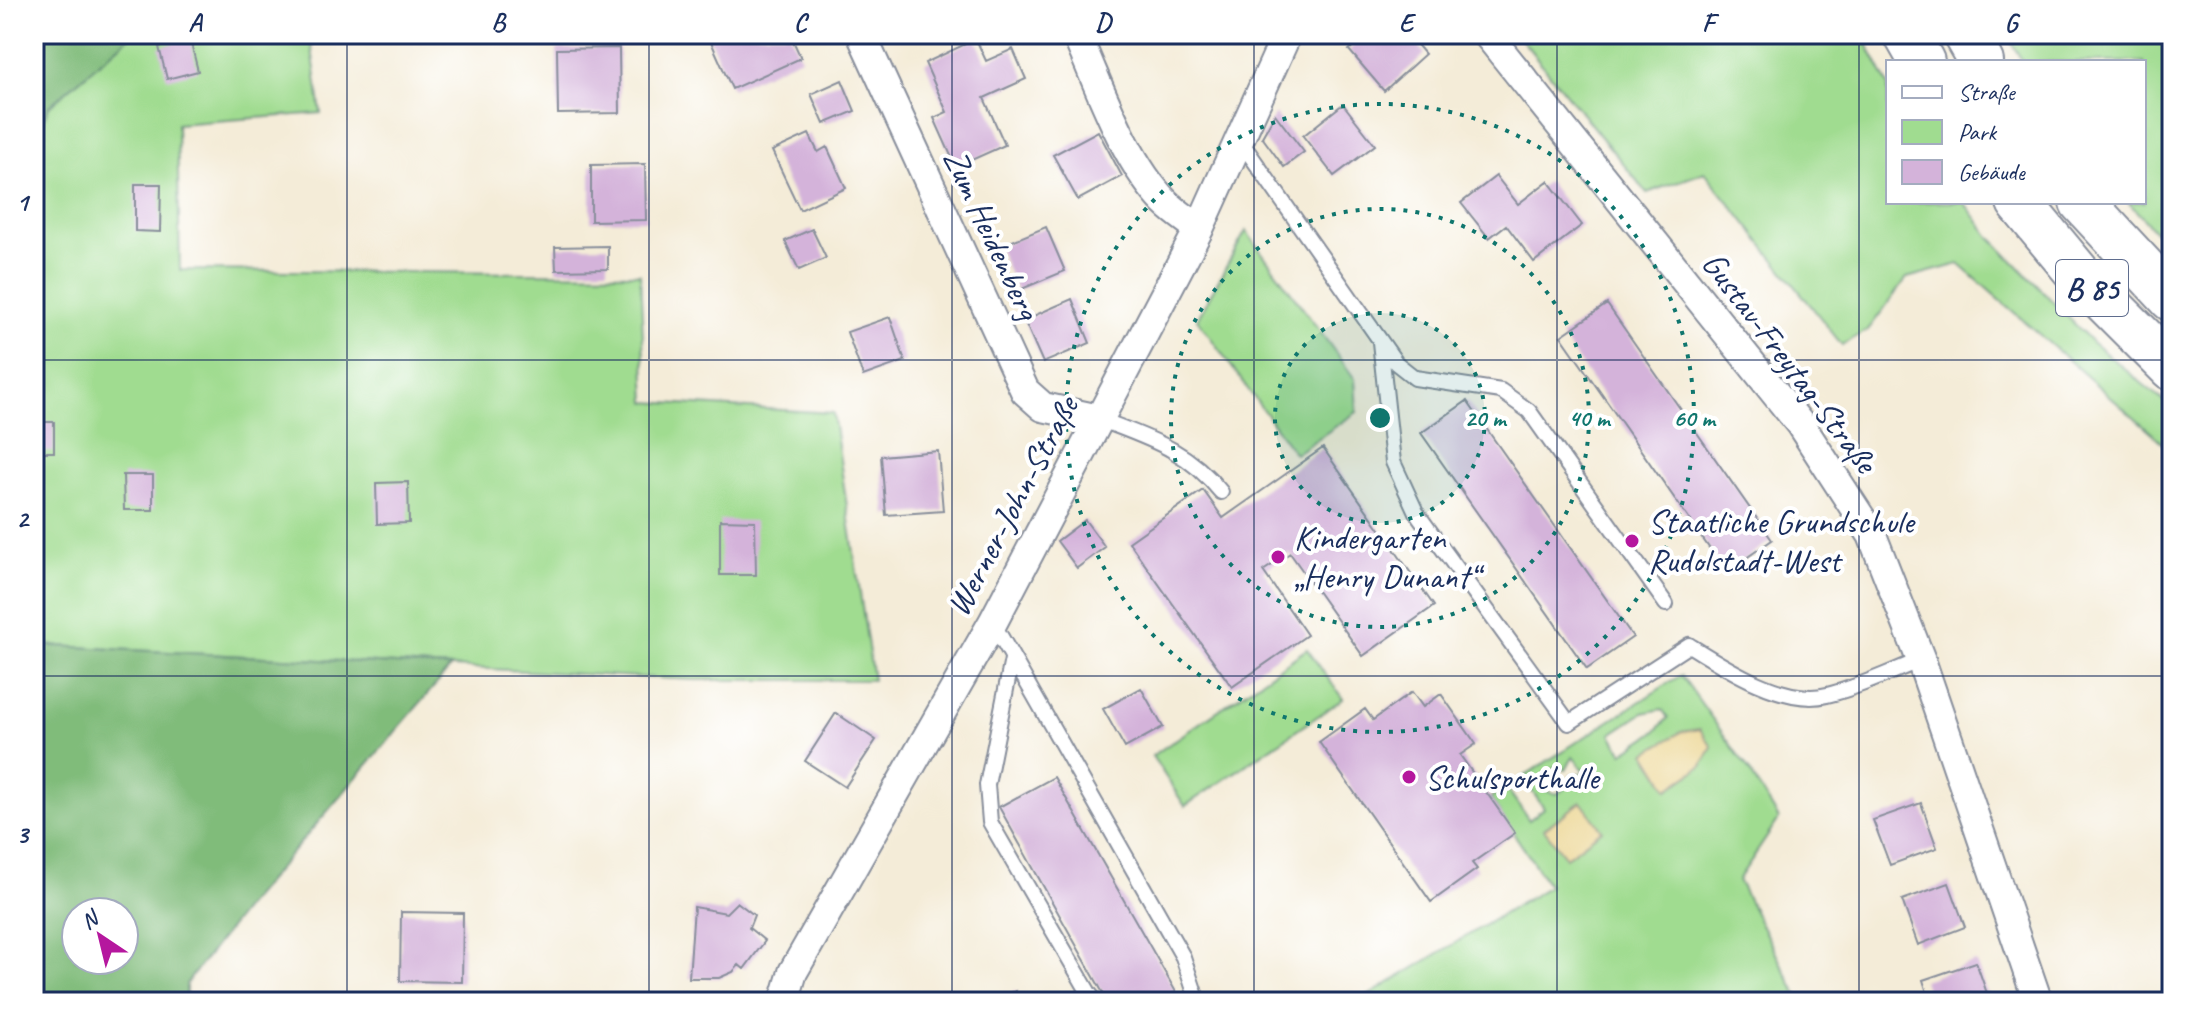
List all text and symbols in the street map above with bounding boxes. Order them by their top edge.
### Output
text: A [188,6,203,39]
text: B [491,6,507,39]
text: C [794,6,810,39]
text: D [1095,6,1113,39]
text: E [1399,6,1417,39]
text: F [1702,6,1720,39]
text: G [2005,6,2021,39]
legend [1886,60,2146,204]
text: Straße [1958,77,2017,107]
text: Park [1958,117,1998,147]
street label: Zum Heidenberg [934,142,1051,328]
text: Gebäude [1958,157,2027,187]
text: 1 [16,186,31,219]
street label: Gustav-Freytag-Straße [1693,243,1889,484]
road number: B 85 [2056,260,2128,316]
street label: Werner-John-Straße [936,386,1089,623]
text: 20 m [1464,403,1508,433]
text: 40 m [1568,403,1612,433]
text: 60 m [1673,403,1717,433]
centre of rings [1366,404,1394,432]
place label: Staatliche Grundschule Rudolstadt-West [1648,500,1917,582]
text: 2 [16,502,30,535]
place label: Kindergarten „Henry Dunant“ [1294,516,1485,598]
marker: Staatliche Grundschule Rudolstadt-West [1623,532,1641,550]
marker: Kindergarten „Henry Dunant“ [1269,548,1287,566]
place label: Schulsporthalle [1425,756,1601,799]
marker: Schulsporthalle [1400,768,1418,786]
text: 3 [16,818,30,851]
north arrow [60,896,140,976]
text: N [75,903,105,936]

